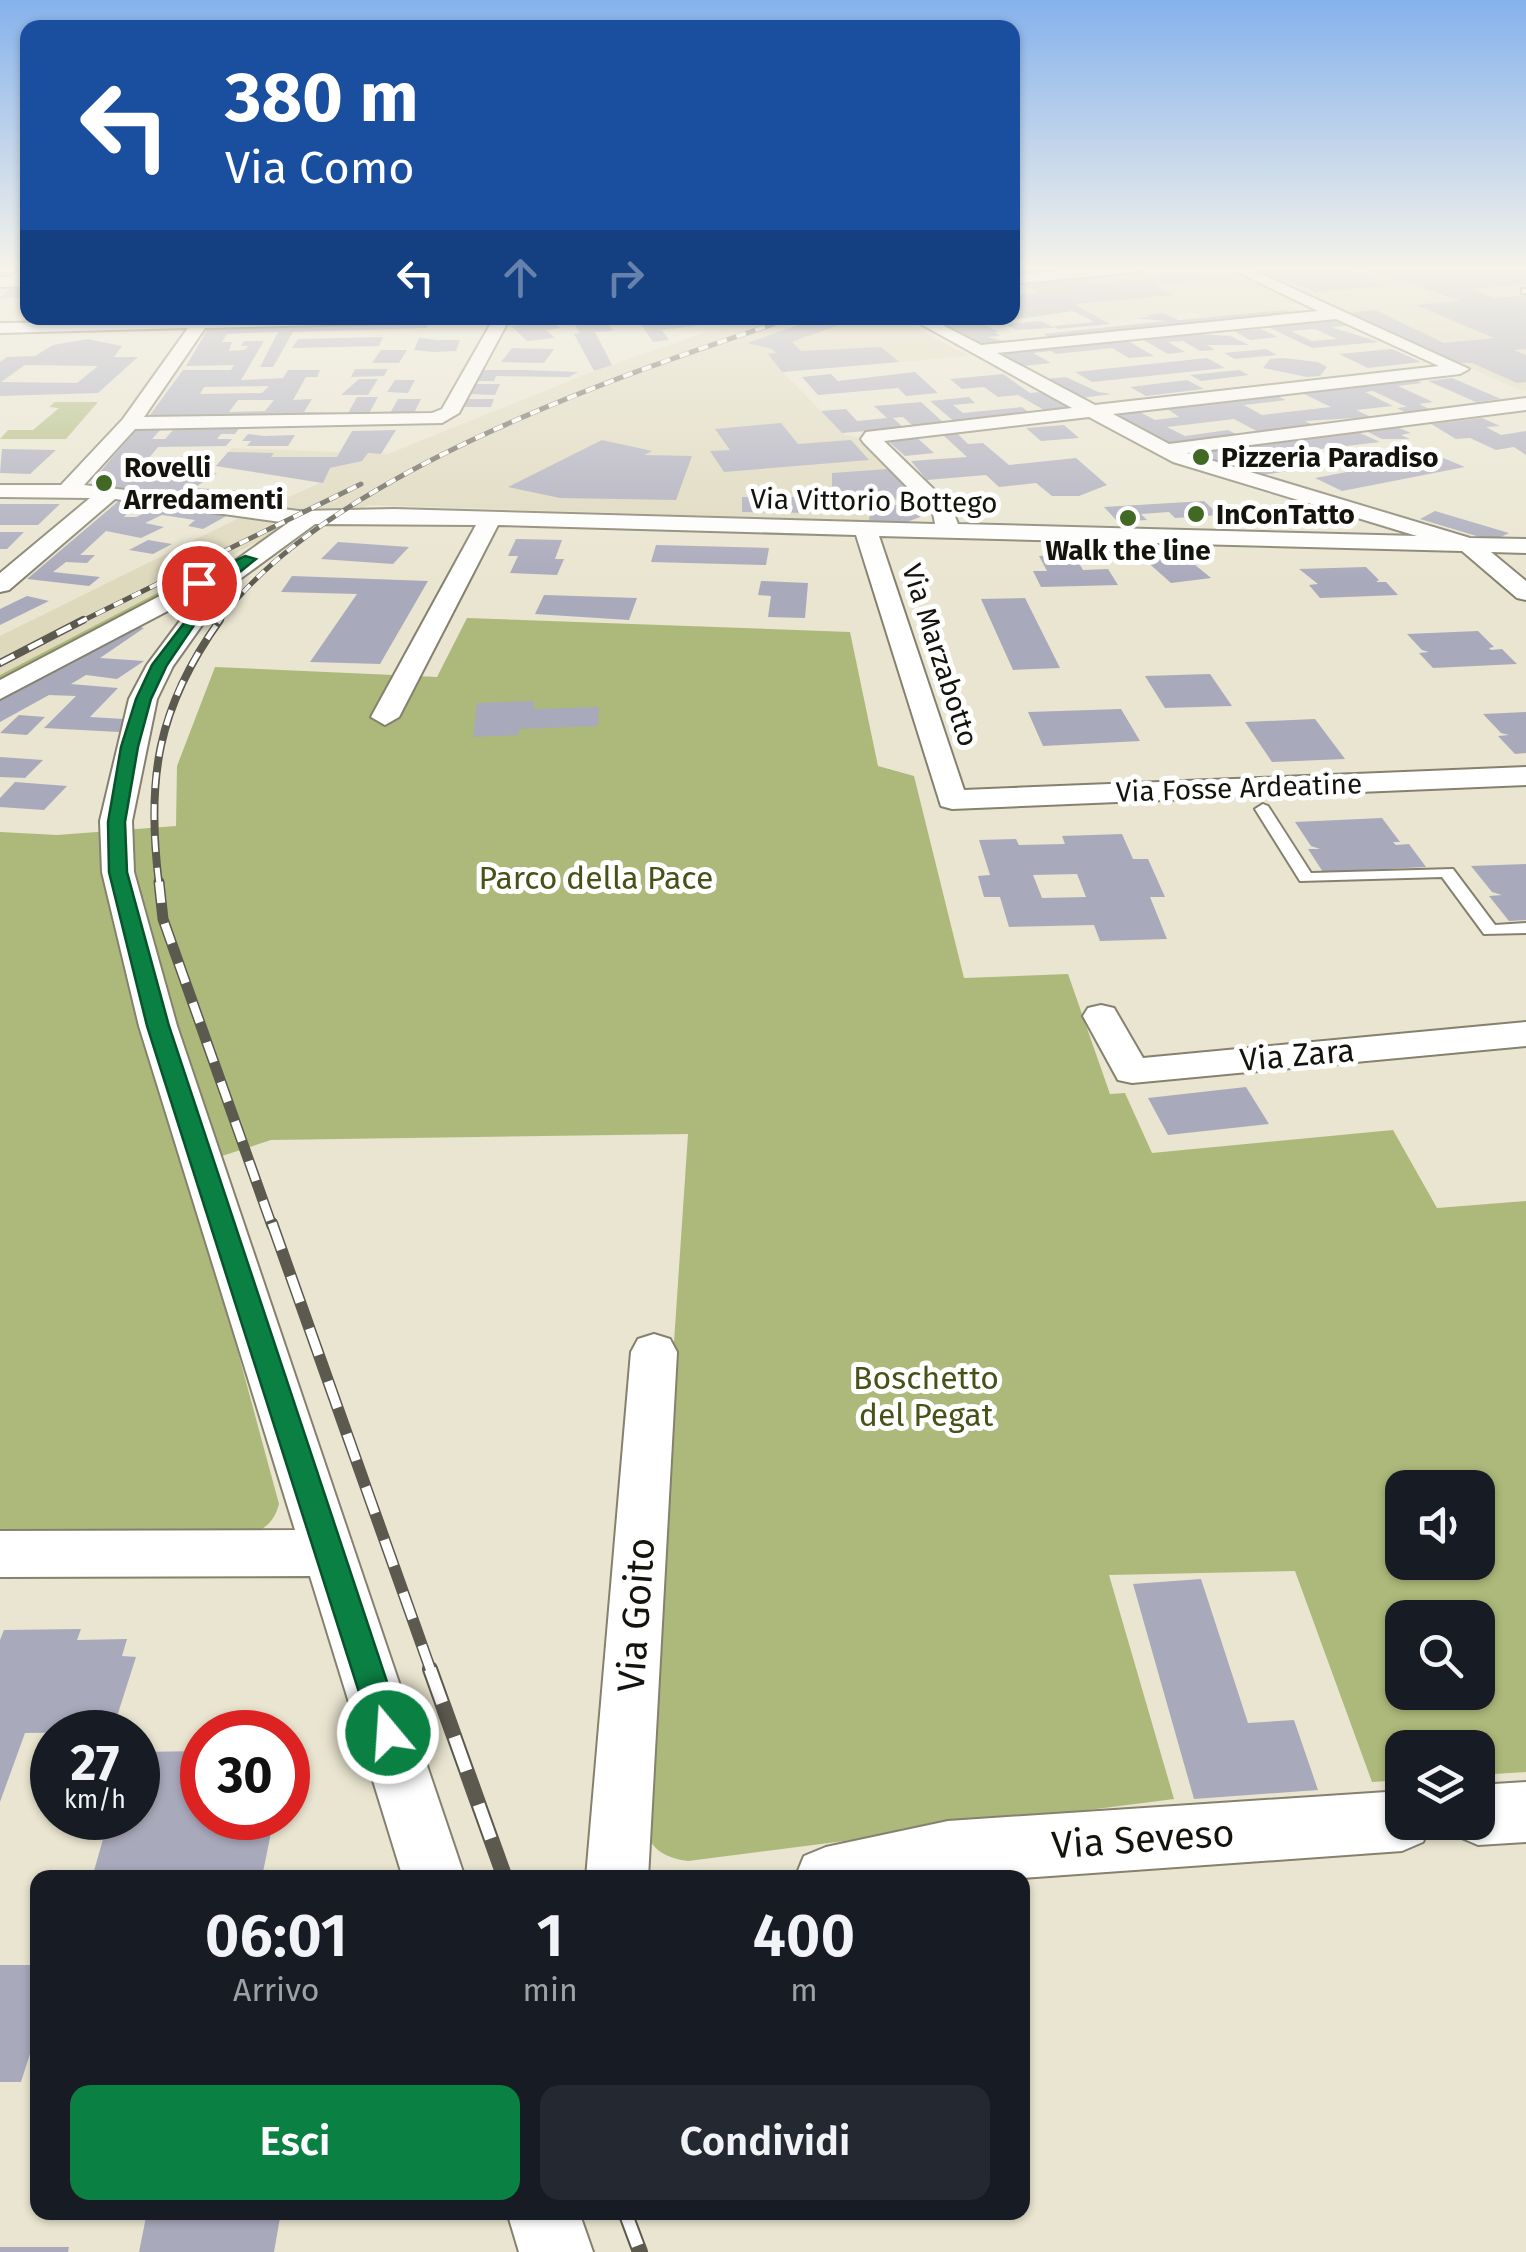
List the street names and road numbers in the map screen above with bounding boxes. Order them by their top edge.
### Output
street label: Via Vittorio Bottego [750,482,998,520]
street label: Via Marzabotto [895,560,985,750]
street label: Via Fosse Ardeatine [1115,767,1363,809]
street label: Via Zara [1238,1031,1356,1079]
street label: Via Goito [608,1536,664,1694]
street label: Via Seveso [1050,1810,1236,1868]

